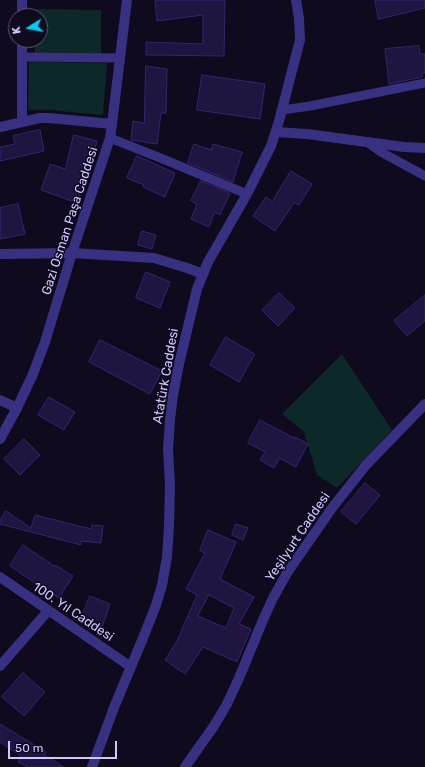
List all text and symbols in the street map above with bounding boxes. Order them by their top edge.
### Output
north arrow [8,8,48,48]
text: K [10,25,24,35]
street label: Gazi Osman Paşa Caddesi [39,145,101,297]
street label: Atatürk Caddesi [150,327,182,425]
street label: Yeşilyurt Caddesi [262,489,334,585]
street label: 100. Yıl Caddesi [30,579,116,645]
scale bar [10,733,119,759]
text: 50 m [15,741,43,755]

